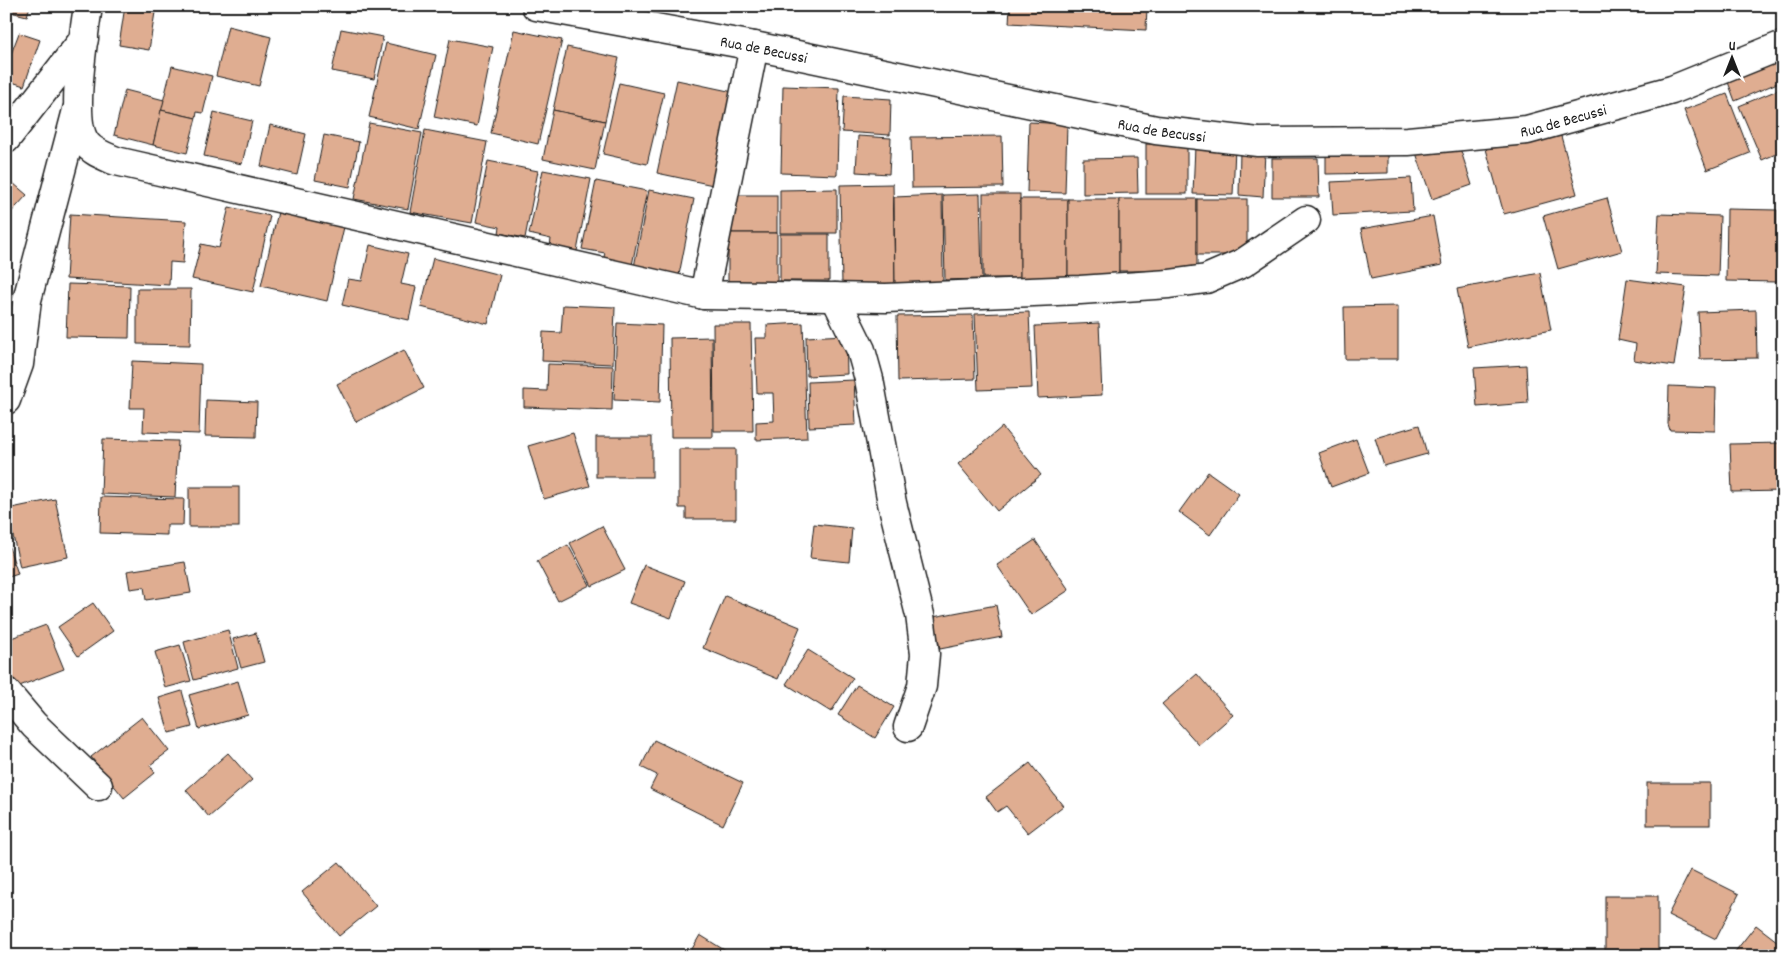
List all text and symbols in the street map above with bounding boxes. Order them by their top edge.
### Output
street label: Rua de Becussi [718,31,809,71]
north arrow [1706,32,1756,82]
text: U [1729,37,1736,57]
street label: Rua de Becussi [1519,100,1610,145]
street label: Rua de Becussi [1115,113,1207,150]

